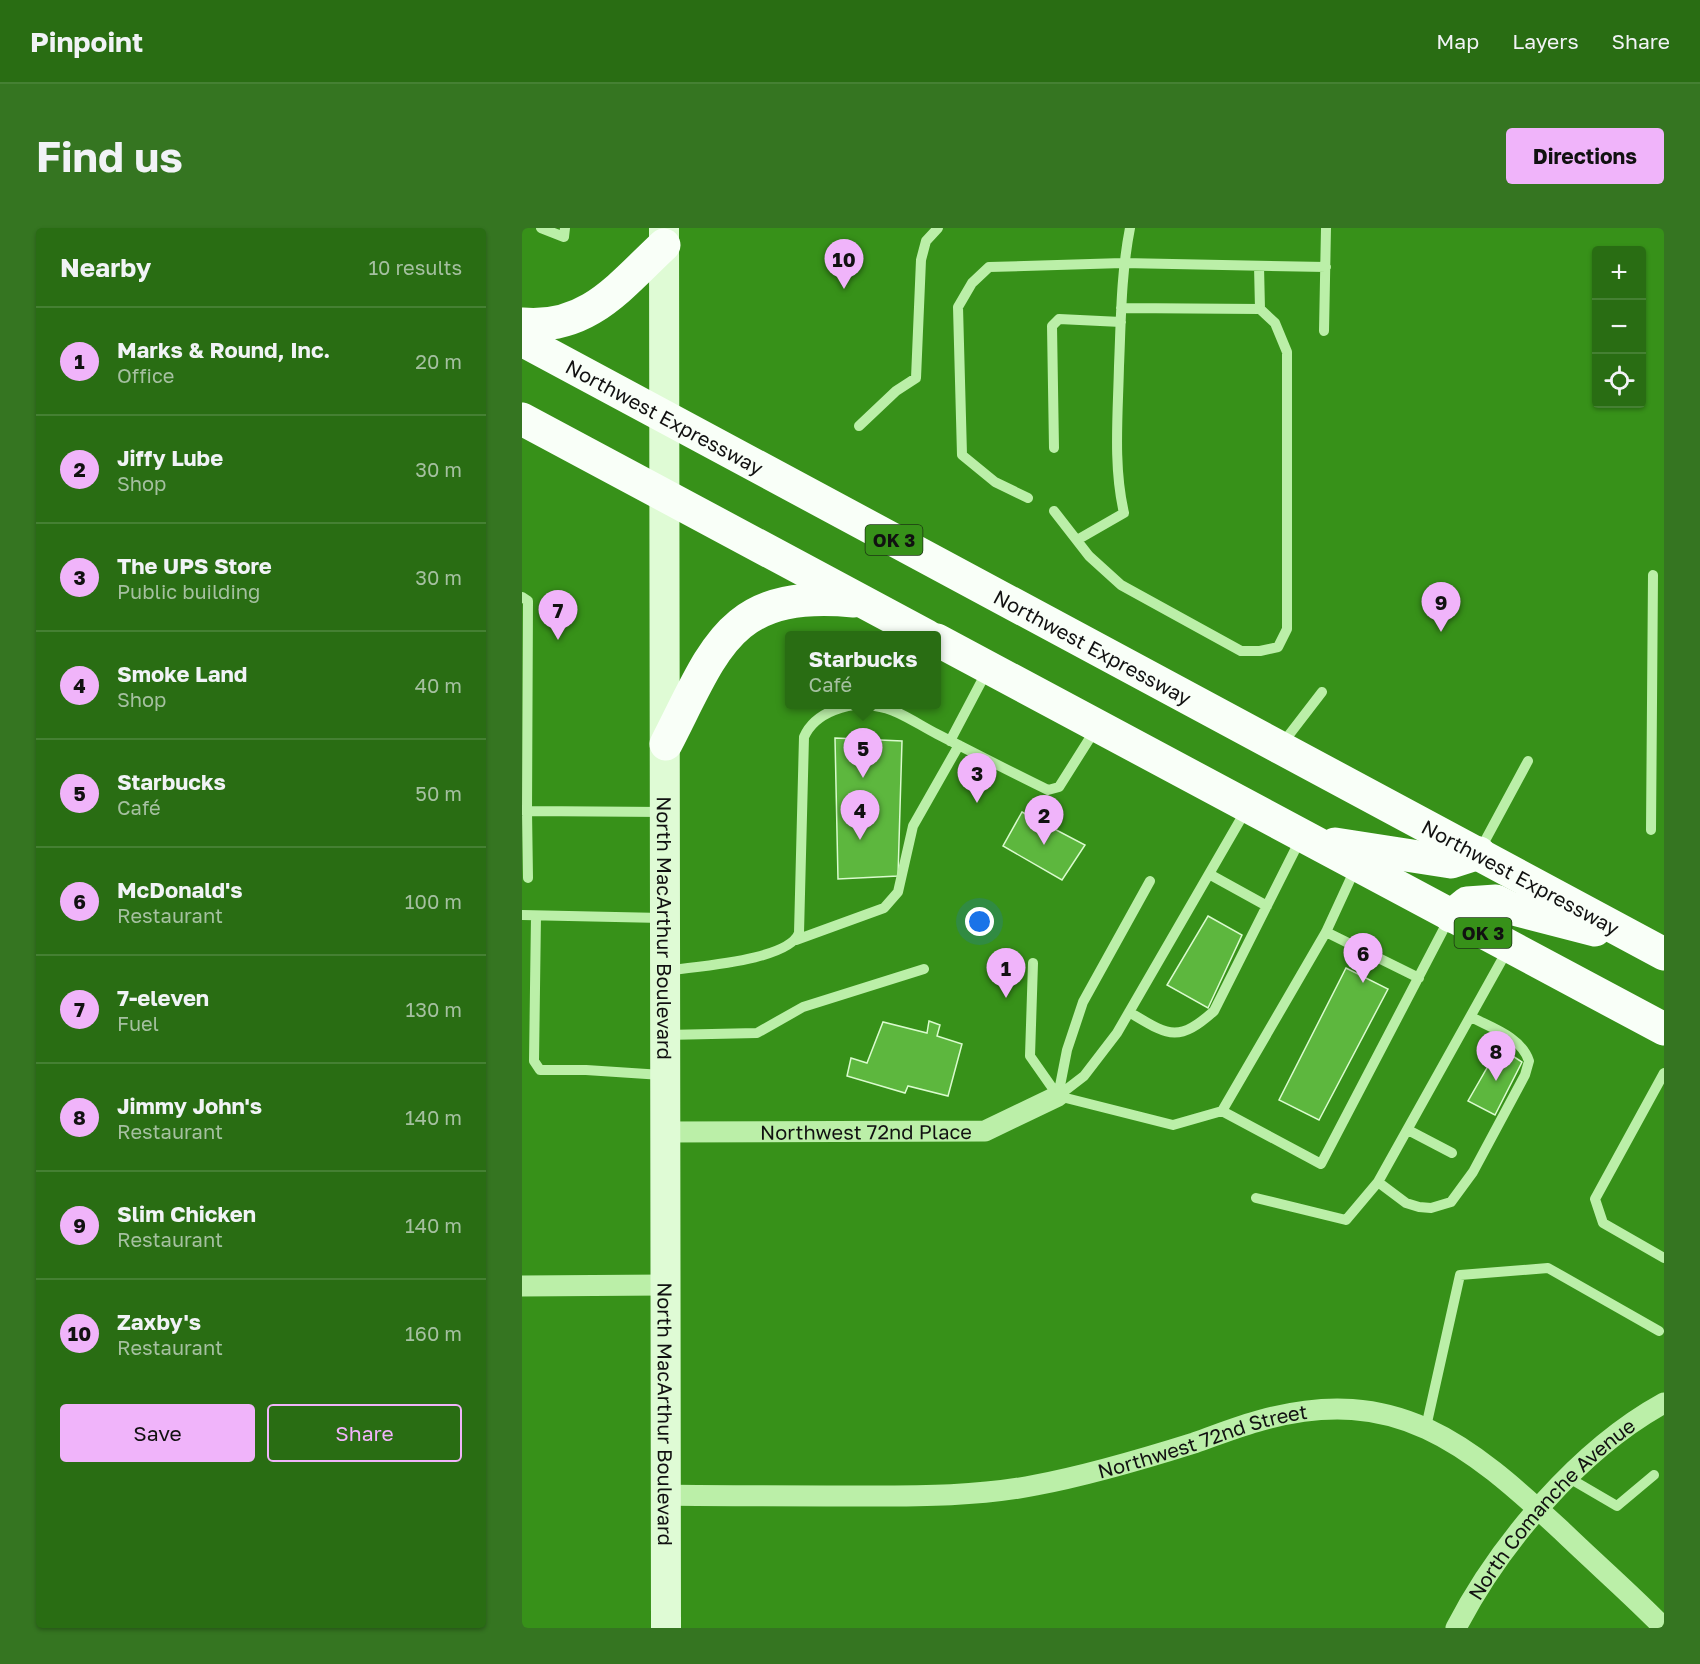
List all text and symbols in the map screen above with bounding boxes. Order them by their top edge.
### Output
text: Pinpoint [30,25,143,58]
text: Map [1436,28,1479,54]
text: Layers [1512,28,1579,54]
text: Share [1612,28,1670,54]
button: Directions [1506,128,1664,184]
text: Find us [36,131,183,181]
pin: 10 [824,239,864,289]
map controls [1592,246,1646,408]
button: + [1592,246,1646,300]
text: Nearby [60,252,151,283]
text: 10 results [368,255,462,279]
button: − [1592,300,1646,354]
text: Marks & Round, Inc. [117,336,330,363]
text: 1 [74,349,85,373]
text: 20 m [415,349,462,373]
street label: Northwest Expressway [562,354,768,480]
button: locate [1592,354,1646,408]
text: Office [117,363,174,387]
text: Jiffy Lube [117,444,223,471]
text: 2 [73,457,86,481]
text: 30 m [415,457,462,481]
text: Shop [117,471,166,495]
road number: OK 3 [866,525,922,555]
text: The UPS Store [117,552,272,579]
text: 3 [73,565,86,589]
text: 30 m [415,565,462,589]
text: Public building [117,579,260,603]
pin: 9 [1422,582,1460,632]
street label: Northwest Expressway [990,584,1196,710]
pin: 7 [538,590,578,640]
popup [785,631,941,709]
text: Starbucks [809,645,917,672]
text: Smoke Land [117,660,247,687]
text: Café [809,672,852,696]
text: 4 [73,673,86,697]
text: 40 m [415,673,462,697]
text: Shop [117,687,166,711]
pin: 5 [844,728,882,778]
pin: 3 [958,754,996,803]
text: Starbucks [117,768,226,795]
text: 5 [73,781,86,805]
text: 50 m [415,781,462,805]
pin: 4 [840,790,880,840]
text: Café [117,795,161,819]
street label: North MacArthur Boulevard [653,796,677,1060]
pin: 2 [1024,796,1064,845]
street label: Northwest Expressway [1418,814,1624,940]
text: McDonald's [117,876,243,903]
text: 6 [73,889,86,913]
text: 100 m [405,889,462,913]
text: Restaurant [117,903,223,927]
your location [965,907,994,936]
road number: OK 3 [1454,918,1512,948]
pin: 6 [1344,934,1382,983]
pin: 1 [986,948,1026,998]
text: 7-eleven [117,984,209,1011]
text: 7 [74,997,85,1021]
text: 130 m [406,997,462,1021]
text: Fuel [117,1011,159,1035]
pin: 8 [1476,1032,1516,1081]
text: Jimmy John's [117,1092,262,1119]
text: 8 [73,1105,86,1129]
text: 140 m [405,1105,462,1129]
text: Restaurant [117,1119,223,1143]
street label: Northwest 72nd Place [760,1119,972,1144]
text: Slim Chicken [117,1200,256,1227]
text: 9 [73,1213,86,1237]
text: 140 m [405,1213,462,1237]
text: Restaurant [117,1227,223,1251]
street label: North MacArthur Boulevard [654,1282,678,1546]
text: Zaxby's [117,1308,201,1335]
text: 10 [68,1321,91,1345]
text: 160 m [405,1321,462,1345]
text: Restaurant [117,1335,223,1359]
street label: Northwest 72nd Street [1095,1399,1309,1483]
button: Save [60,1404,255,1462]
button: Share [267,1404,462,1462]
street label: North Comanche Avenue [1463,1413,1639,1604]

